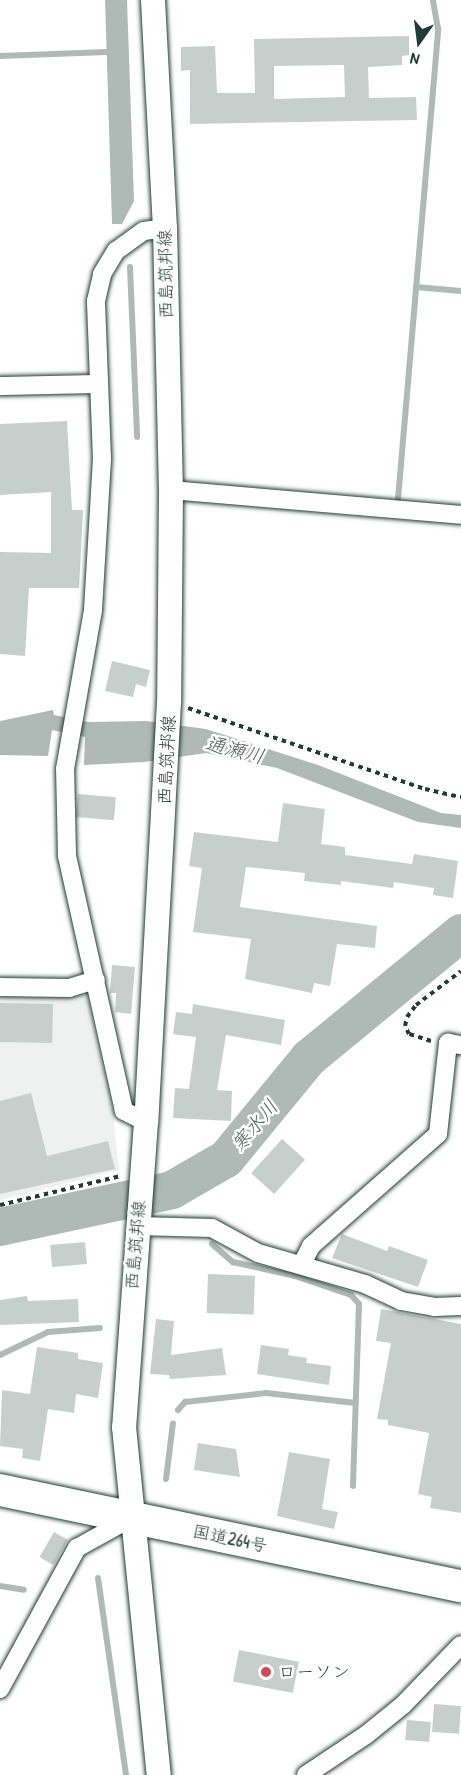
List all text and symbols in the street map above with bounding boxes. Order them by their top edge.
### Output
north arrow [389,12,449,72]
text: N [408,48,421,71]
street label: 西島筑邦線 [154,229,178,319]
street label: 西島筑邦線 [154,714,180,806]
water label: 通瀬川 [203,730,267,768]
water label: 寒水川 [226,1094,282,1156]
street label: 西島筑邦線 [121,1199,151,1291]
street label: 国道264号 [190,1520,270,1558]
place label: ローソン [278,1661,350,1683]
marker: ローソン [259,1665,273,1679]

